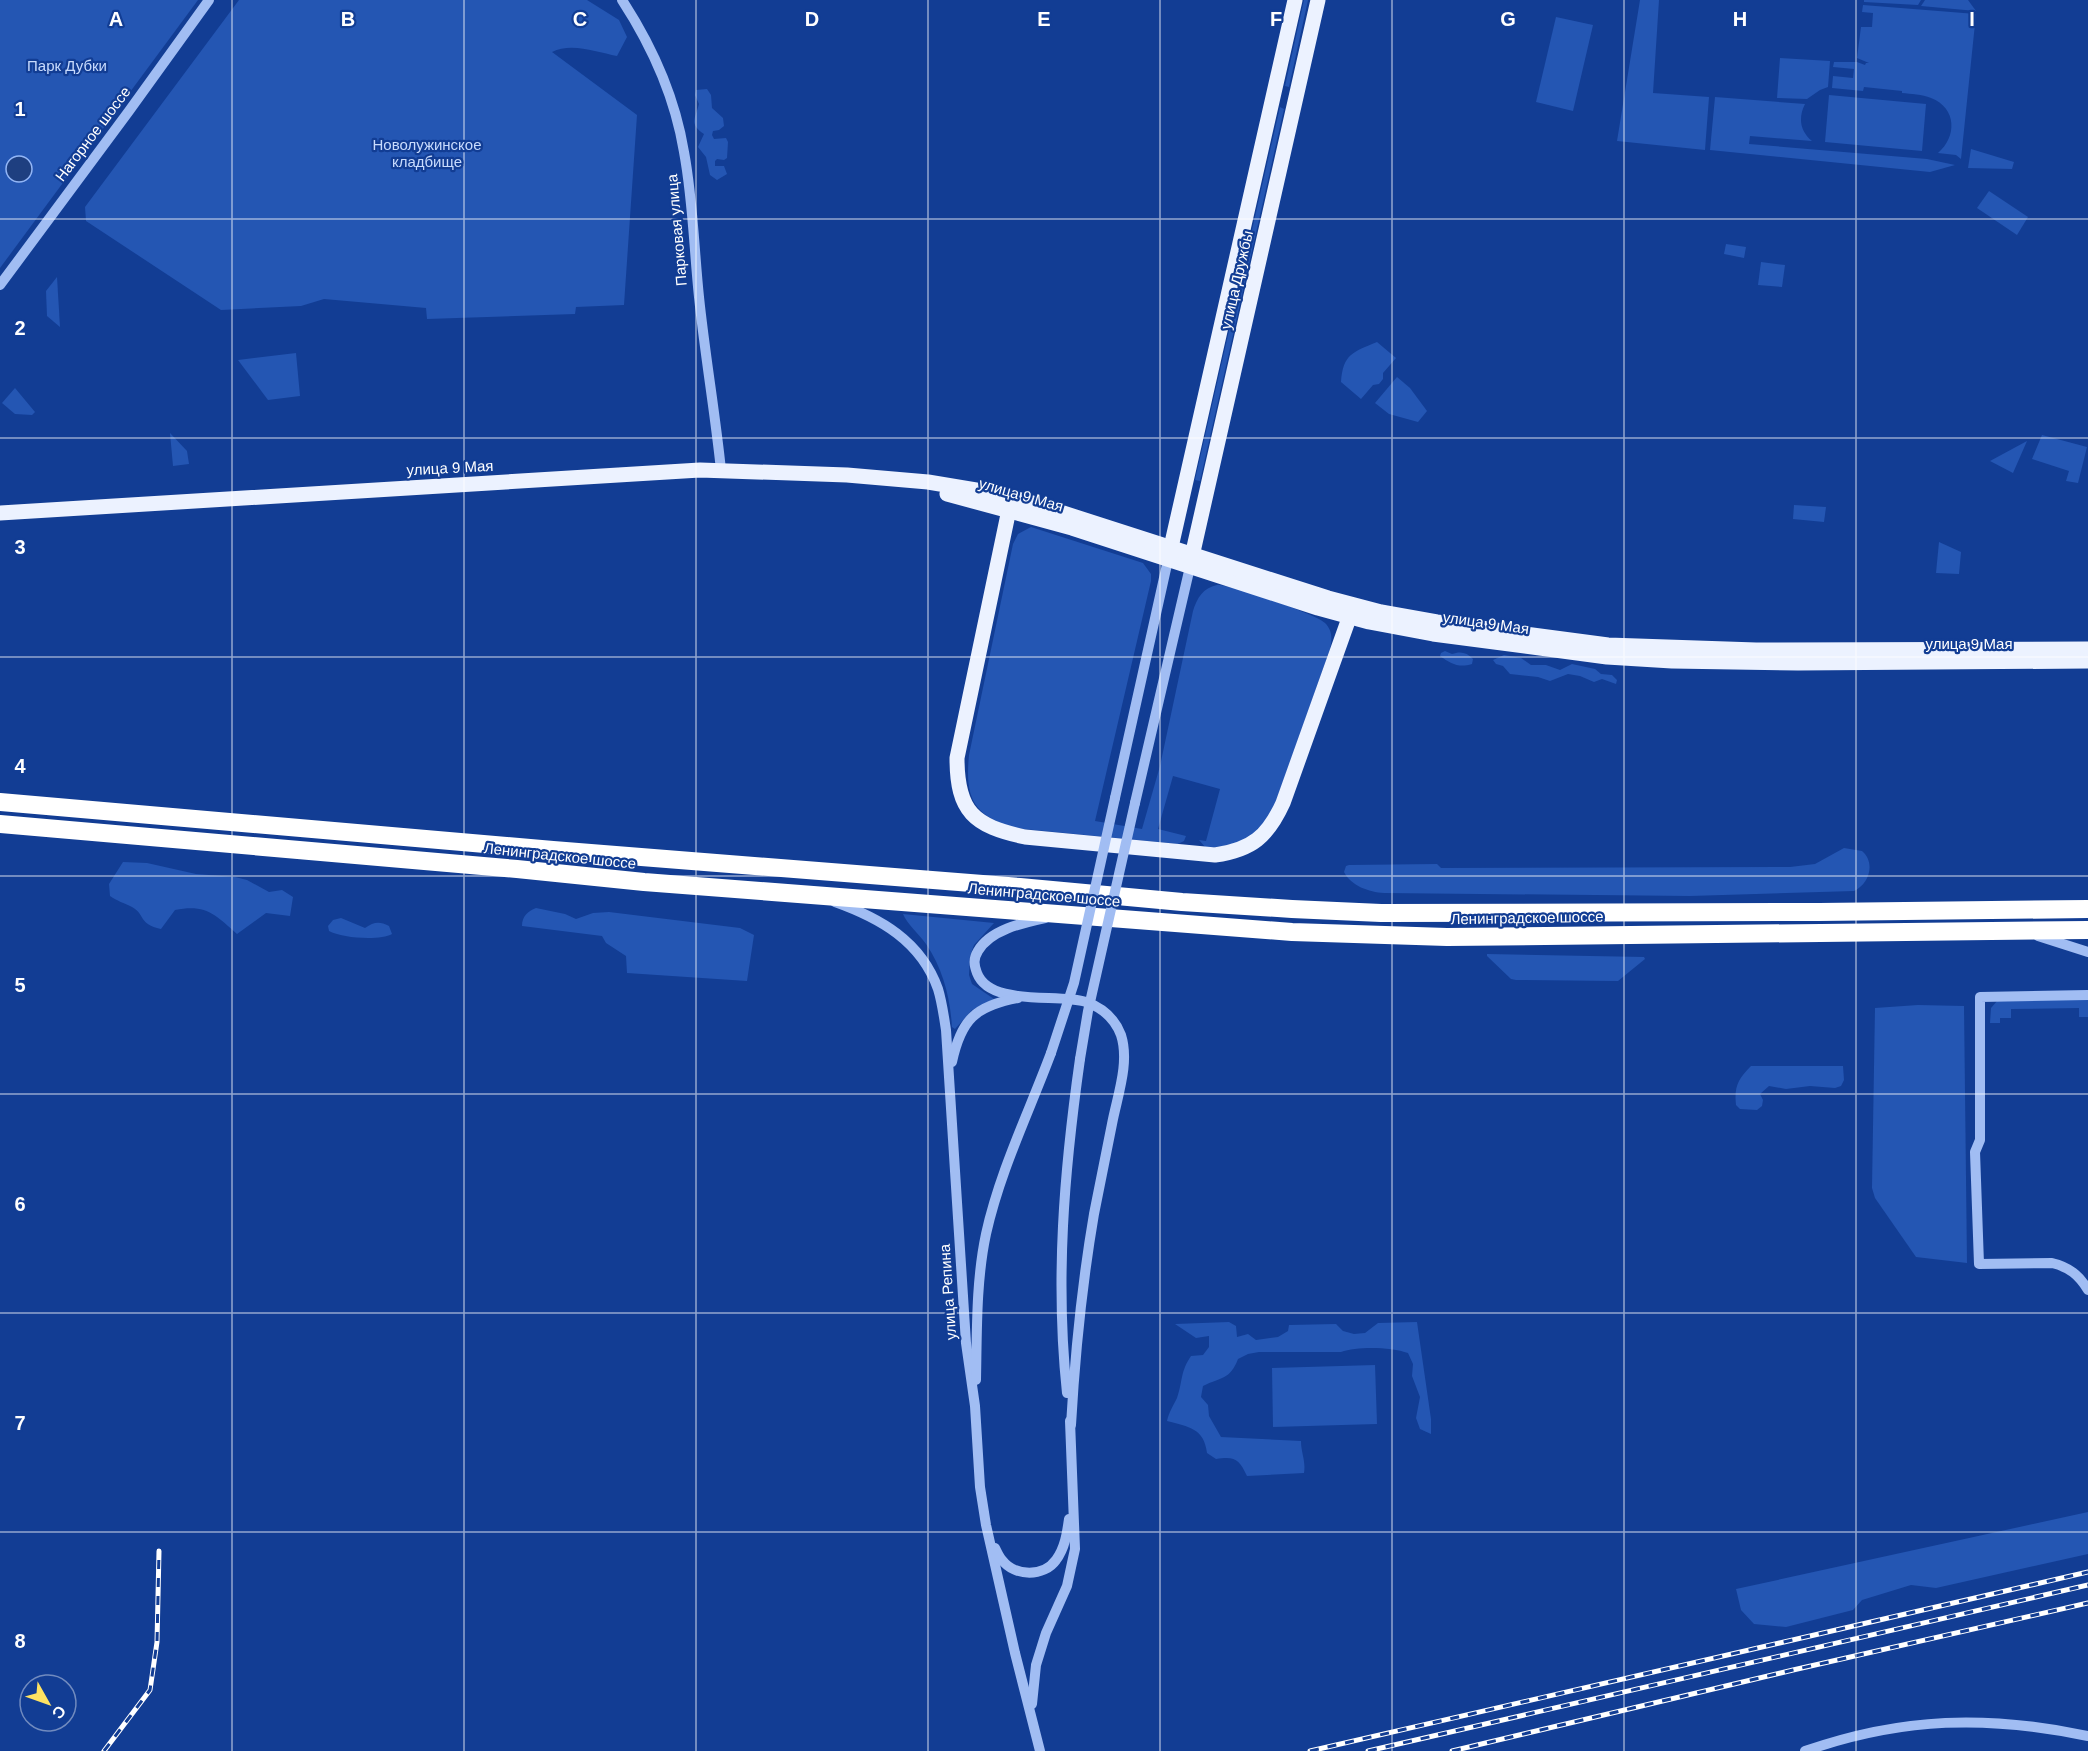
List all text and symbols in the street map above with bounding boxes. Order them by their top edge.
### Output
text: A [109,8,123,30]
text: B [341,8,355,30]
text: C [573,8,587,30]
text: D [805,8,819,30]
text: E [1037,8,1051,30]
text: F [1270,8,1282,30]
text: G [1500,8,1516,30]
text: H [1733,8,1747,30]
text: I [1969,8,1975,30]
park label: Парк Дубки [27,57,107,74]
street label: Нагорное шоссе [52,83,134,184]
text: 1 [14,98,26,120]
park label: Новолужинское кладбище [372,136,482,170]
street label: Парковая улица [663,173,690,287]
street label: улица Дружбы [1217,229,1256,331]
text: 2 [14,317,26,339]
street label: улица 9 Мая [406,457,494,478]
street label: улица 9 Мая [977,474,1065,515]
text: 3 [14,536,26,558]
street label: улица 9 Мая [1442,608,1530,637]
street label: улица 9 Мая [1925,635,2013,652]
text: 4 [14,755,26,777]
street label: Ленинградское шоссе [483,839,637,872]
street label: Ленинградское шоссе [967,879,1121,910]
street label: Ленинградское шоссе [1450,908,1604,927]
text: 5 [14,974,26,996]
text: 6 [14,1193,26,1215]
street label: улица Репина [936,1243,959,1341]
text: 7 [14,1412,26,1434]
text: 8 [14,1630,26,1652]
north arrow [18,1673,78,1733]
text: С [49,1702,69,1723]

